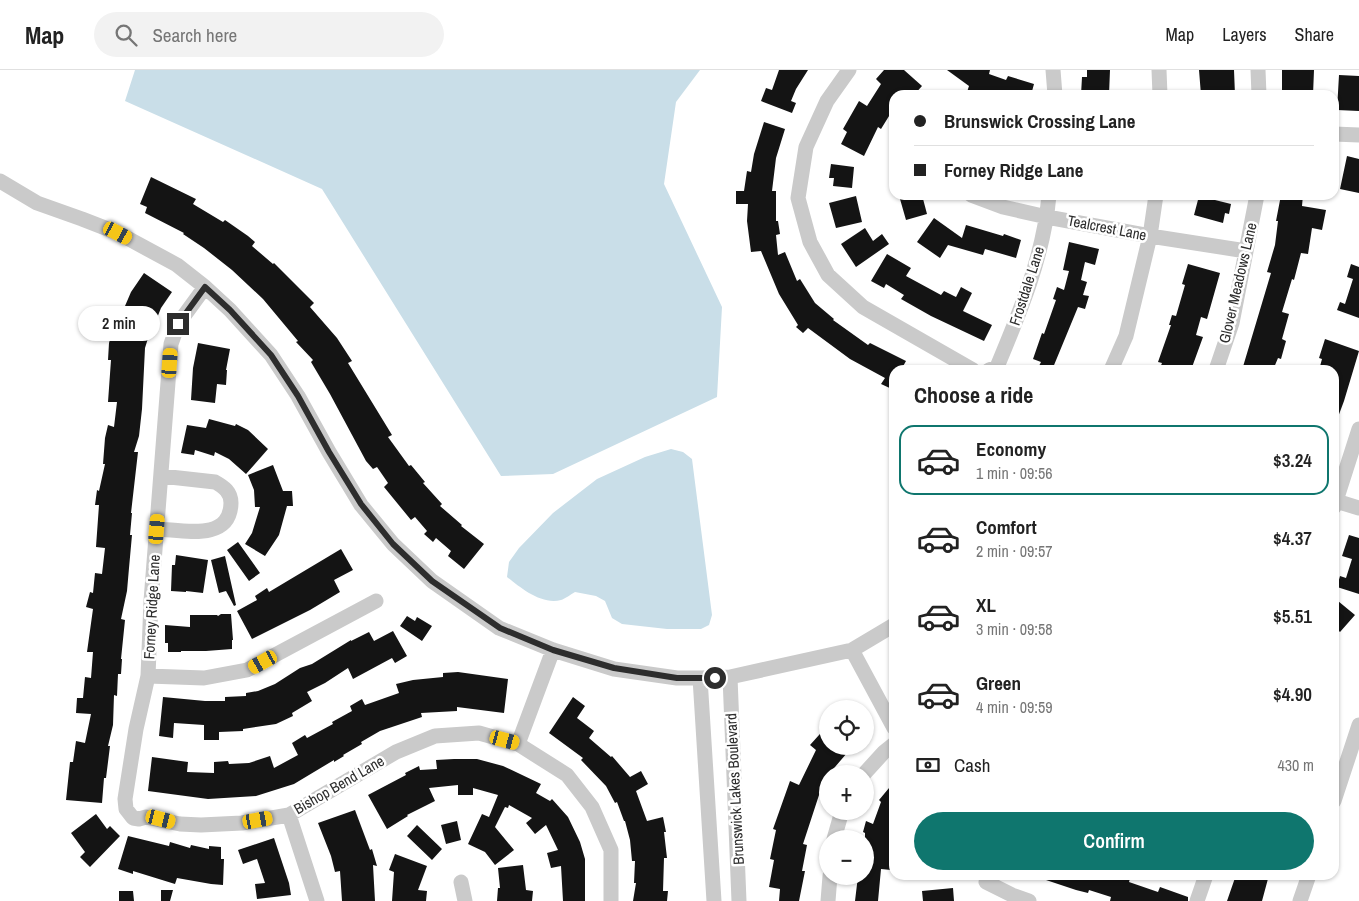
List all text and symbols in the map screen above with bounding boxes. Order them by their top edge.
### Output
search box [94,12,444,57]
text: Map [25,19,64,51]
icon: search [112,21,140,49]
text: Search here [152,22,237,48]
text: Map [1166,22,1194,47]
text: Layers [1222,22,1267,47]
text: Share [1295,22,1334,47]
text: Brunswick Crossing Lane [944,108,1135,134]
text: Forney Ridge Lane [944,157,1084,183]
street label: Tealcrest Lane [1066,210,1149,245]
car [101,219,134,247]
street label: Glover Meadows Lane [1213,220,1262,345]
street label: Frostdale Lane [1004,243,1049,328]
callout: 2 min [78,306,160,342]
text: 2 min [102,312,136,334]
route end [167,313,189,335]
car [161,348,178,378]
text: Choose a ride [914,380,1033,410]
text: Economy [976,436,1046,462]
icon: car [916,438,961,483]
text: $3.24 [1273,447,1312,473]
text: 1 min · 09:56 [976,462,1053,484]
car [148,513,165,545]
text: Comfort [976,514,1037,540]
icon: car [916,516,961,561]
text: $4.37 [1273,525,1312,551]
text: 2 min · 09:57 [976,540,1053,562]
street label: Forney Ridge Lane [138,554,165,660]
text: XL [976,592,996,618]
icon: car [916,594,961,639]
text: $5.51 [1273,603,1312,629]
text: 3 min · 09:58 [976,618,1053,640]
car [246,648,279,676]
route start [704,667,726,689]
text: Green [976,670,1021,696]
icon: car [916,672,961,717]
text: $4.90 [1273,681,1312,707]
text: 4 min · 09:59 [976,696,1053,718]
map controls [819,700,874,885]
button: locate [819,700,874,755]
street label: Brunswick Lakes Boulevard [720,713,749,865]
car [488,729,521,751]
street label: Bishop Bend Lane [290,750,388,819]
icon: cash [914,751,942,779]
text: Cash [954,752,990,778]
text: 430 m [1278,754,1314,776]
button: + [819,765,874,820]
car [144,808,177,830]
car [241,810,274,830]
button: Confirm [914,812,1314,870]
button: − [819,830,874,885]

